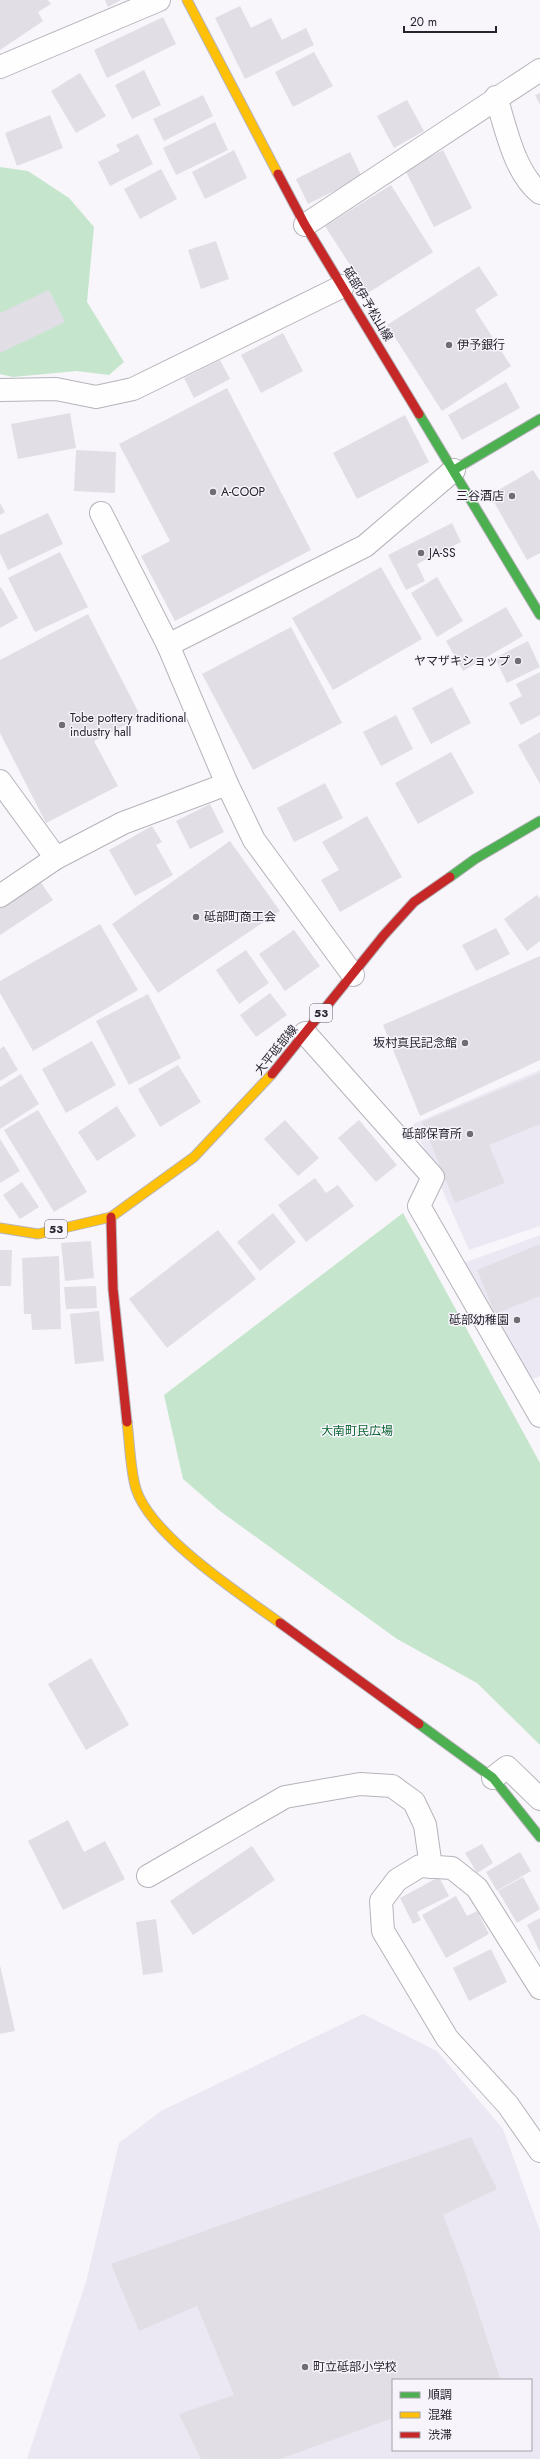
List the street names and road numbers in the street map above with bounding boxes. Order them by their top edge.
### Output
street label: 砥部伊予松山線 [339,263,397,345]
road number: 53 [310,1004,332,1022]
street label: 大平砥部線 [250,1021,302,1079]
road number: 53 [45,1220,67,1238]

